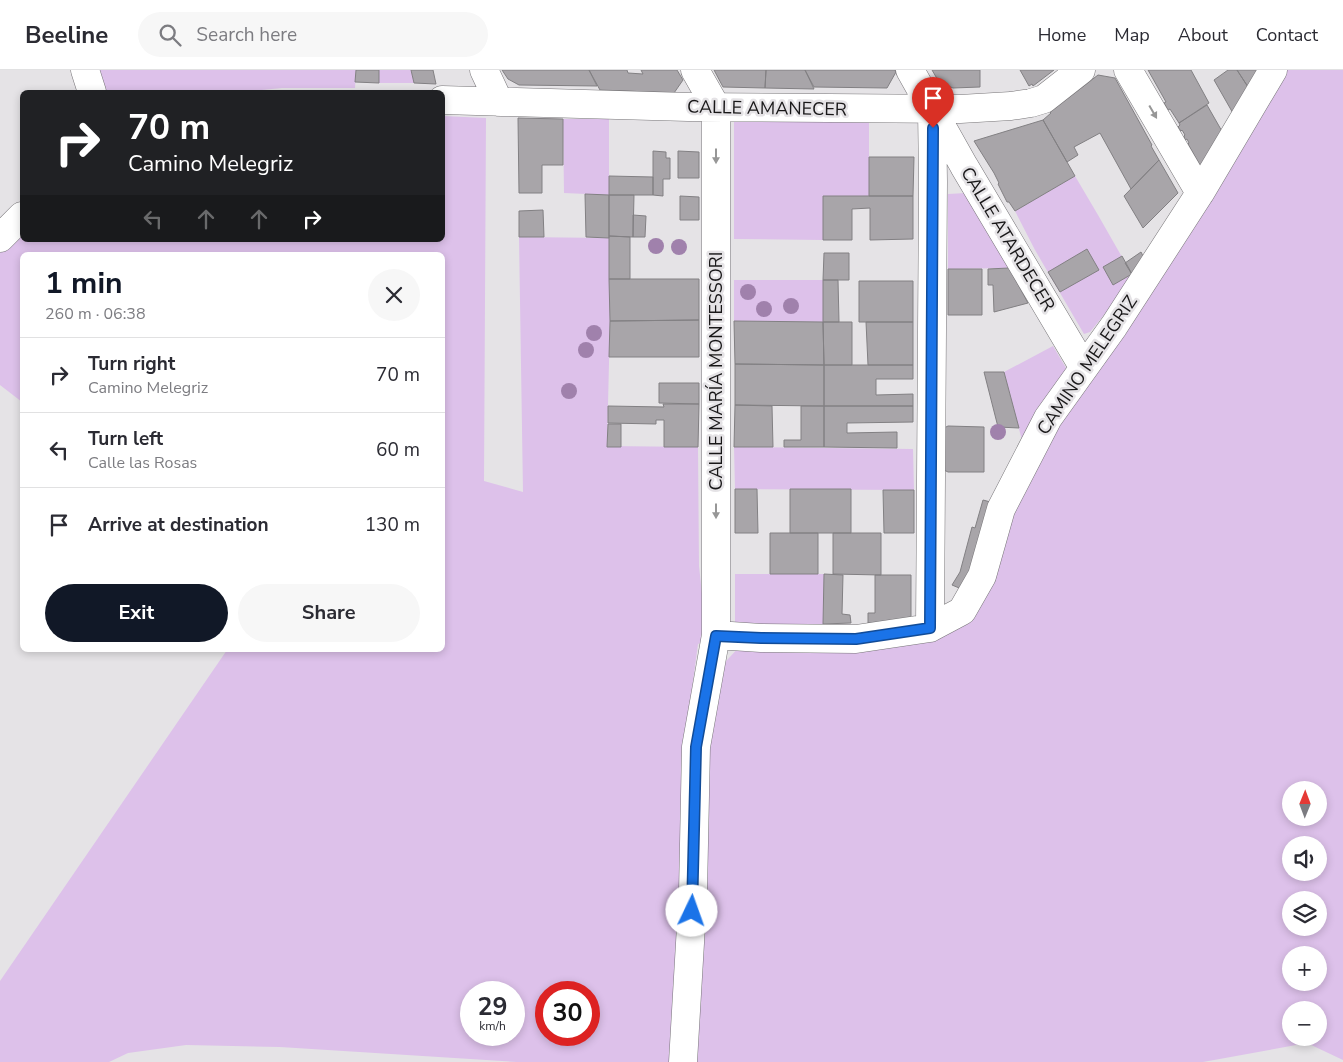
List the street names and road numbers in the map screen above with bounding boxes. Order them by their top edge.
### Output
street label: CALLE AMANECER [687,95,847,121]
street label: CALLE ATARDECER [955,162,1061,316]
street label: CALLE MARÍA MONTESSORI [704,252,728,490]
street label: CAMINO MELEGRIZ [1031,290,1143,439]

